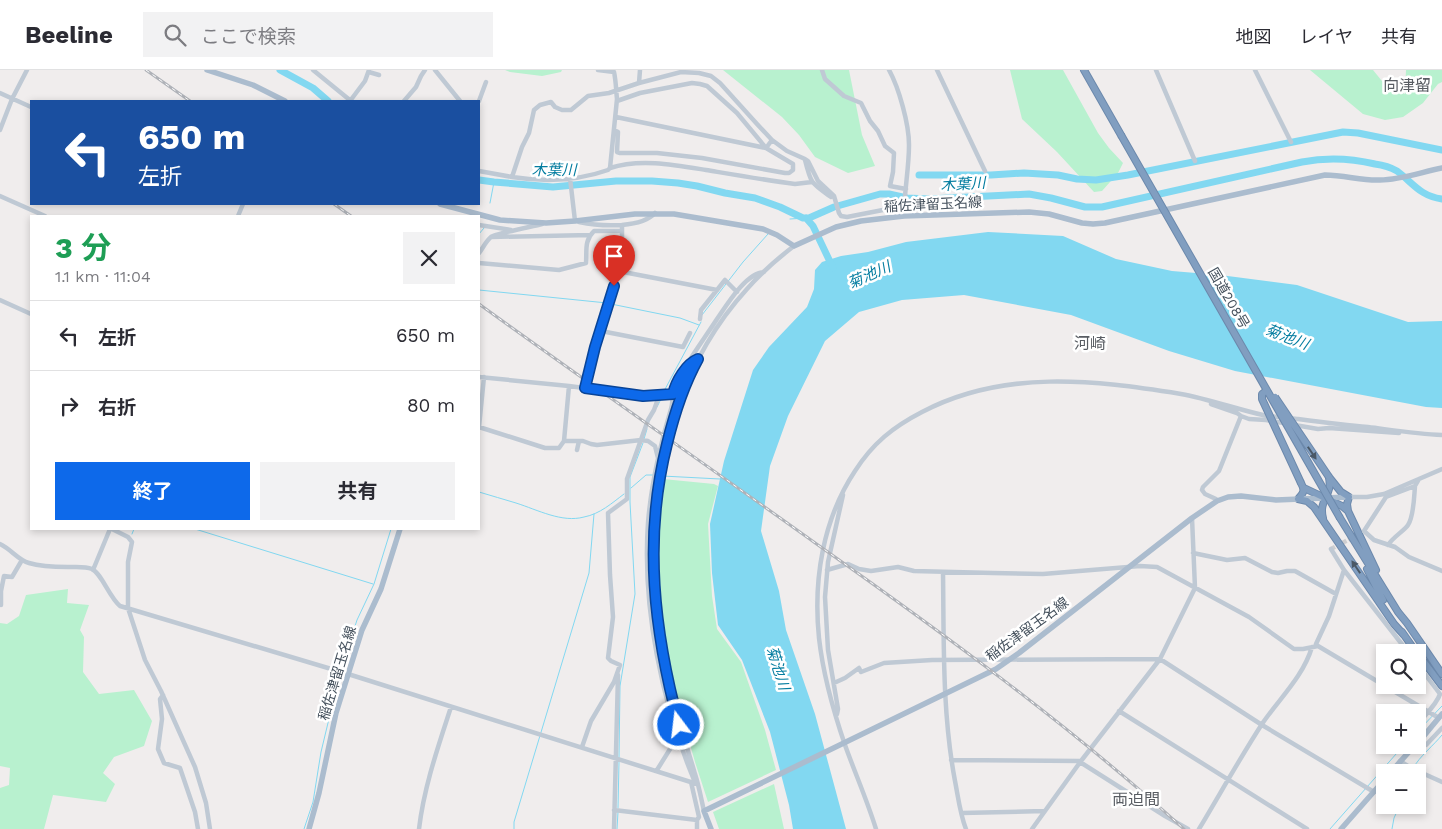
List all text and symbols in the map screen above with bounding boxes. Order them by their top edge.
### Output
search box [143,12,493,57]
text: Beeline [25,21,113,49]
icon: search [161,21,189,49]
text: ここで検索 [201,25,296,48]
text: 地図 [1236,26,1272,47]
text: レイヤ [1300,26,1353,47]
text: 共有 [1381,26,1417,47]
district label: 向津留 [1383,76,1431,95]
text: 650 m [138,116,245,158]
icon: left [55,120,120,185]
water label: 木葉川 [531,161,578,179]
text: 左折 [138,164,182,189]
water label: 木葉川 [940,174,988,194]
street label: 稲佐津留玉名線 [884,193,982,215]
text: 3 分 [55,230,111,265]
button: close [403,232,455,284]
pin [593,235,635,286]
icon: arrive [600,242,628,270]
water label: 菊池川 [845,257,895,292]
street label: 国道208号 [1205,265,1253,331]
text: 1.1 km · 11:04 [55,267,151,286]
water label: 菊池川 [1263,321,1313,354]
icon: left [55,322,83,350]
text: 650 m [396,324,455,347]
text: 左折 [98,326,136,349]
district label: 河崎 [1074,334,1106,353]
icon: right [55,392,83,420]
text: 80 m [407,394,455,417]
text: 右折 [98,396,136,419]
one-way arrow [1307,446,1317,460]
button: 終了 [55,462,250,520]
button: 共有 [260,462,455,520]
one-way arrow [1351,560,1361,574]
street label: 稲佐津留玉名線 [983,594,1071,664]
street label: 稲佐津留玉名線 [315,624,359,722]
water label: 菊池川 [763,644,794,694]
map controls [1376,644,1426,814]
button: search [1376,644,1426,694]
position arrow [652,698,704,750]
button: + [1376,704,1426,754]
button: − [1376,764,1426,814]
district label: 両迫間 [1112,790,1160,809]

